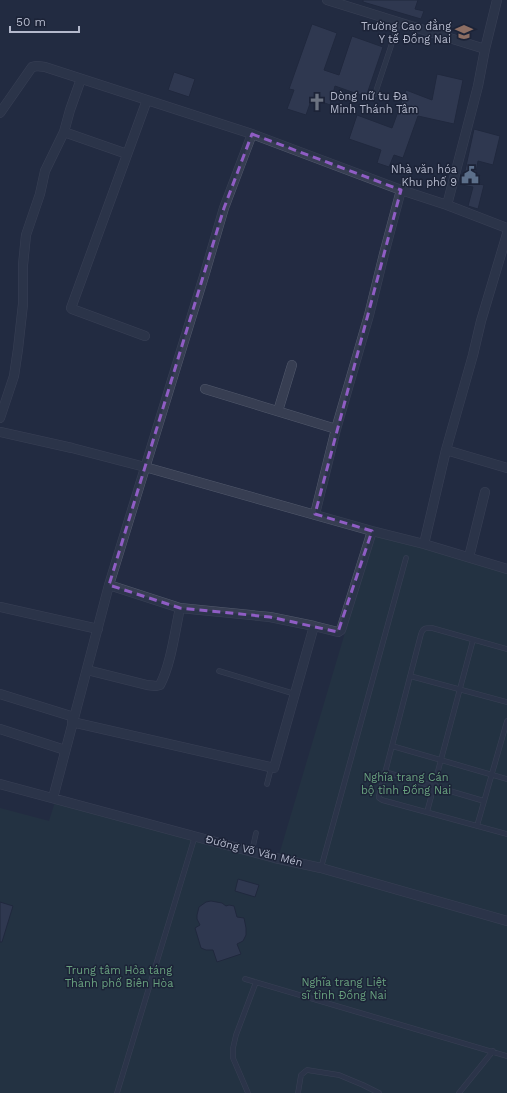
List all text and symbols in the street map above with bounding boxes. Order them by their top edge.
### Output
scale bar [10,8,79,34]
text: 50 m [16,15,46,29]
place label: Trường Cao đẳng Y tế Đồng Nai [361,19,451,46]
school or university icon: Trường Cao đẳng Y tế Đồng Nai [454,22,474,42]
place label: Dòng nữ tu Đa Minh Thánh Tâm [330,90,418,116]
church icon: Dòng nữ tu Đa Minh Thánh Tâm [307,92,327,112]
place label: Nhà văn hóa Khu phố 9 [391,163,457,189]
public building icon: Nhà văn hóa Khu phố 9 [460,165,480,185]
park label: Nghĩa trang Cán bộ tỉnh Đồng Nai [361,771,451,797]
street label: Đường Võ Văn Mén [204,833,304,869]
park label: Trung tâm Hỏa táng Thành phố Biên Hòa [65,964,173,990]
park label: Nghĩa trang Liệt sĩ tỉnh Đồng Nai [301,976,387,1002]

